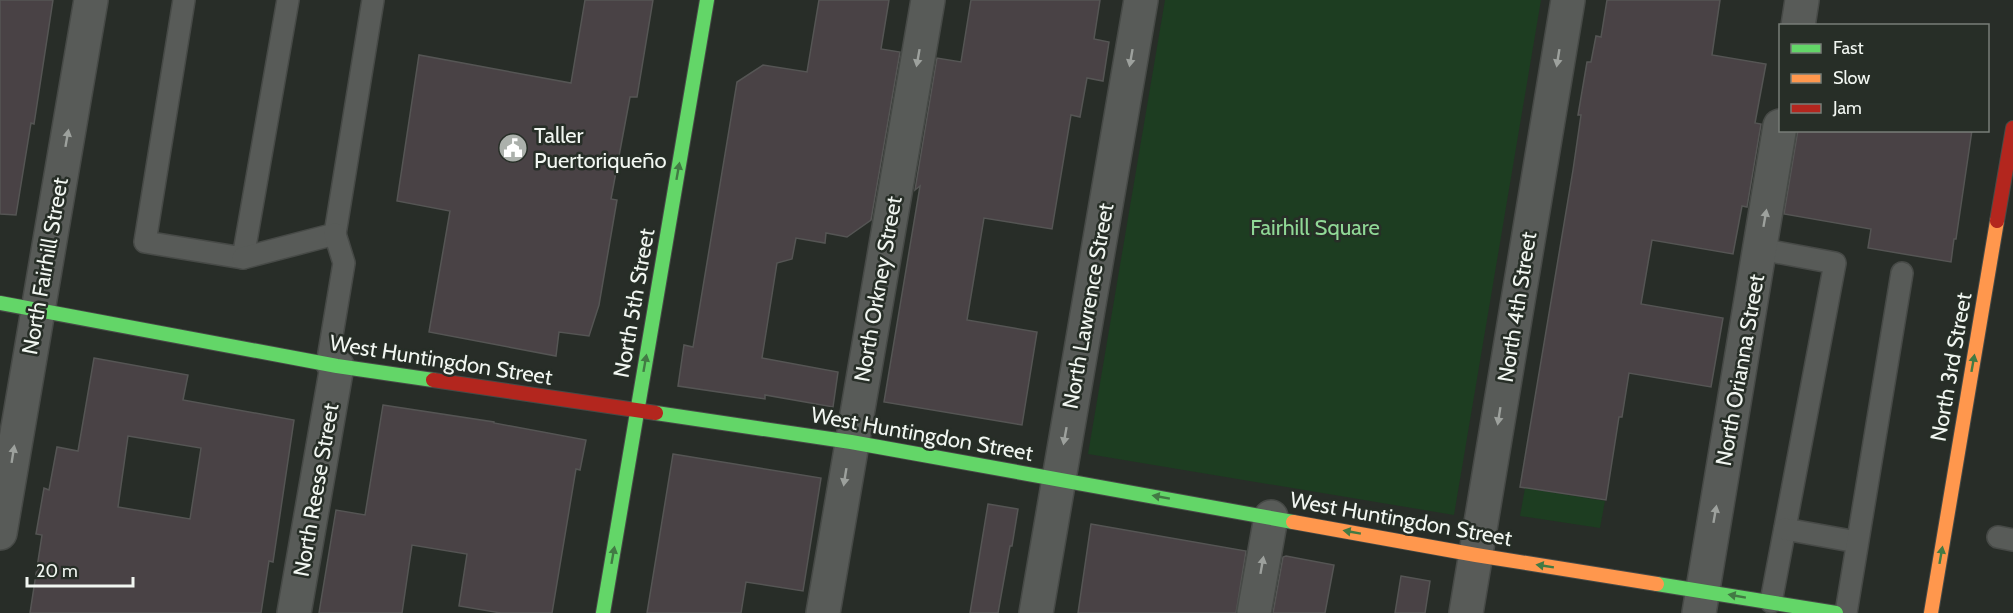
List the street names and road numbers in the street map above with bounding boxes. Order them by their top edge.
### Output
street label: North Fairhill Street [16,175,74,357]
street label: North Orkney Street [848,193,908,384]
street label: North Lawrence Street [1057,200,1120,411]
street label: North 5th Street [608,226,661,380]
street label: North 4th Street [1492,229,1542,384]
street label: North Orianna Street [1710,271,1770,468]
street label: North 3rd Street [1925,290,1977,444]
street label: West Huntingdon Street [328,329,555,391]
street label: North Reese Street [287,401,345,579]
street label: West Huntingdon Street [809,401,1036,467]
street label: West Huntingdon Street [1288,486,1515,552]

